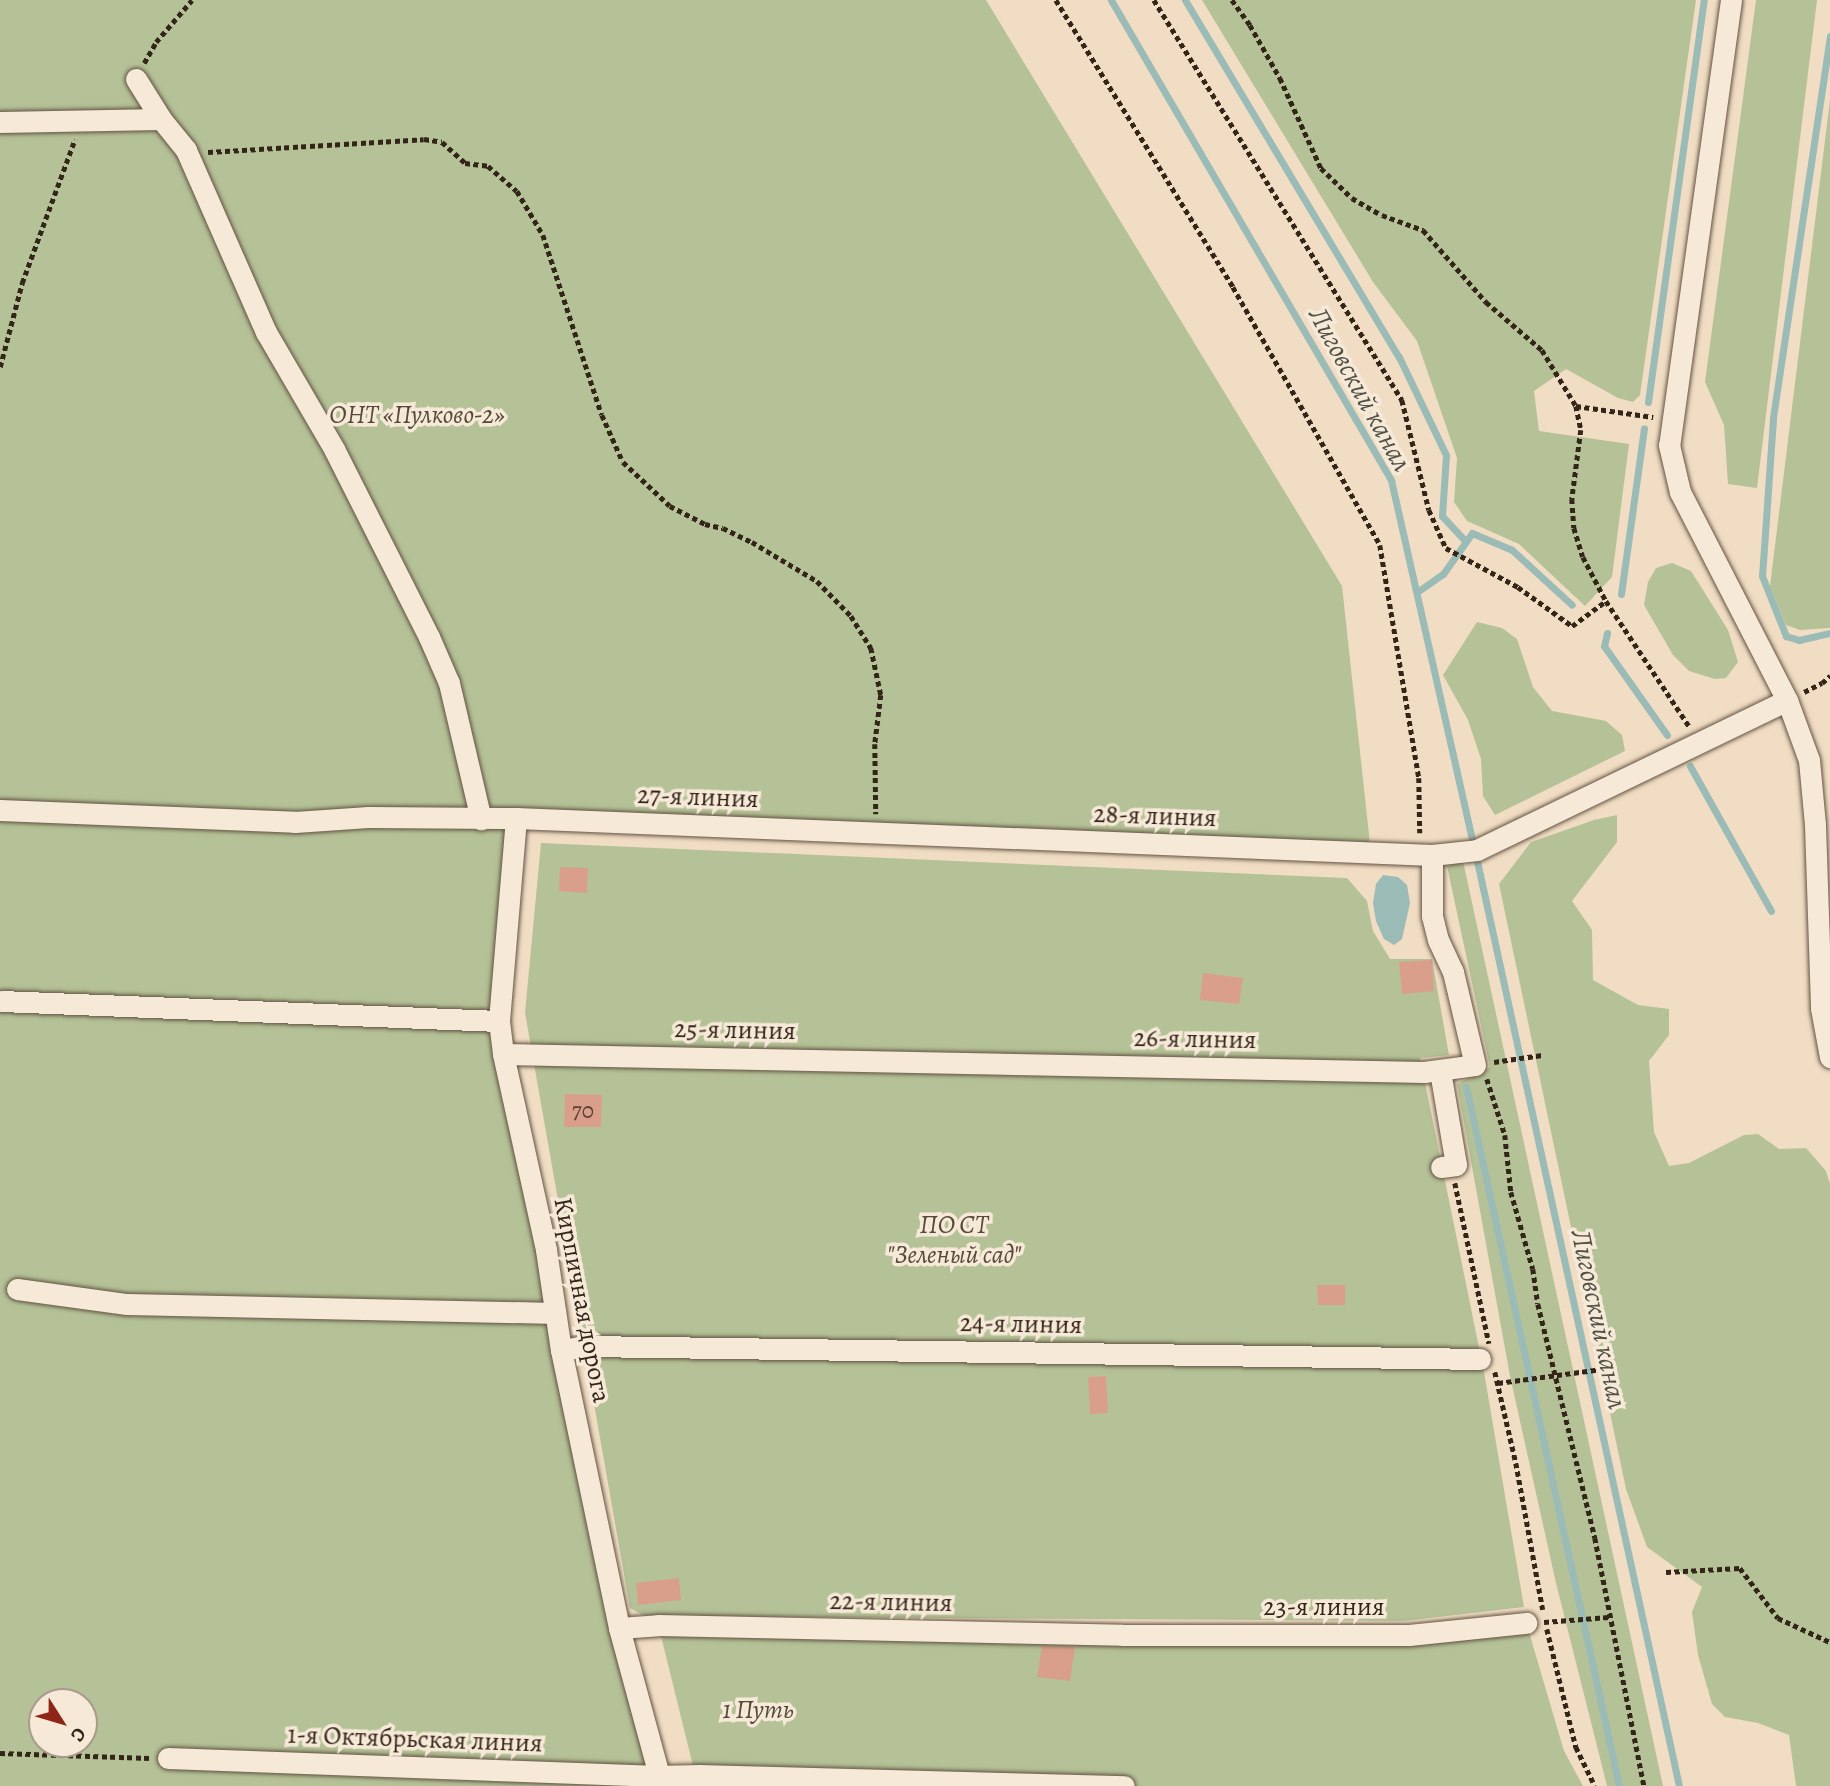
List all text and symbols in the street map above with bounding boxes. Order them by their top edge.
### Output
water label: Лиговский канал [1301,301,1419,477]
park label: ОНТ «Пулково-2» [329,399,505,431]
street label: 27-я линия [637,779,759,815]
street label: 28-я линия [1093,798,1217,834]
street label: 25-я линия [674,1013,796,1047]
street label: 26-я линия [1133,1022,1257,1056]
house number: 70 [572,1097,594,1125]
street label: Кирпичная дорога [547,1195,617,1405]
park label: ПО СТ "Зеленый сад" [887,1209,1021,1270]
water label: Лиговский канал [1564,1226,1634,1412]
street label: 24-я линия [960,1307,1082,1341]
street label: 22-я линия [829,1585,953,1619]
street label: 23-я линия [1263,1591,1385,1623]
north arrow [28,1688,98,1758]
park label: 1 Путь [722,1694,794,1726]
street label: 1-я Октябрьская линия [287,1719,543,1759]
text: С [64,1722,92,1747]

